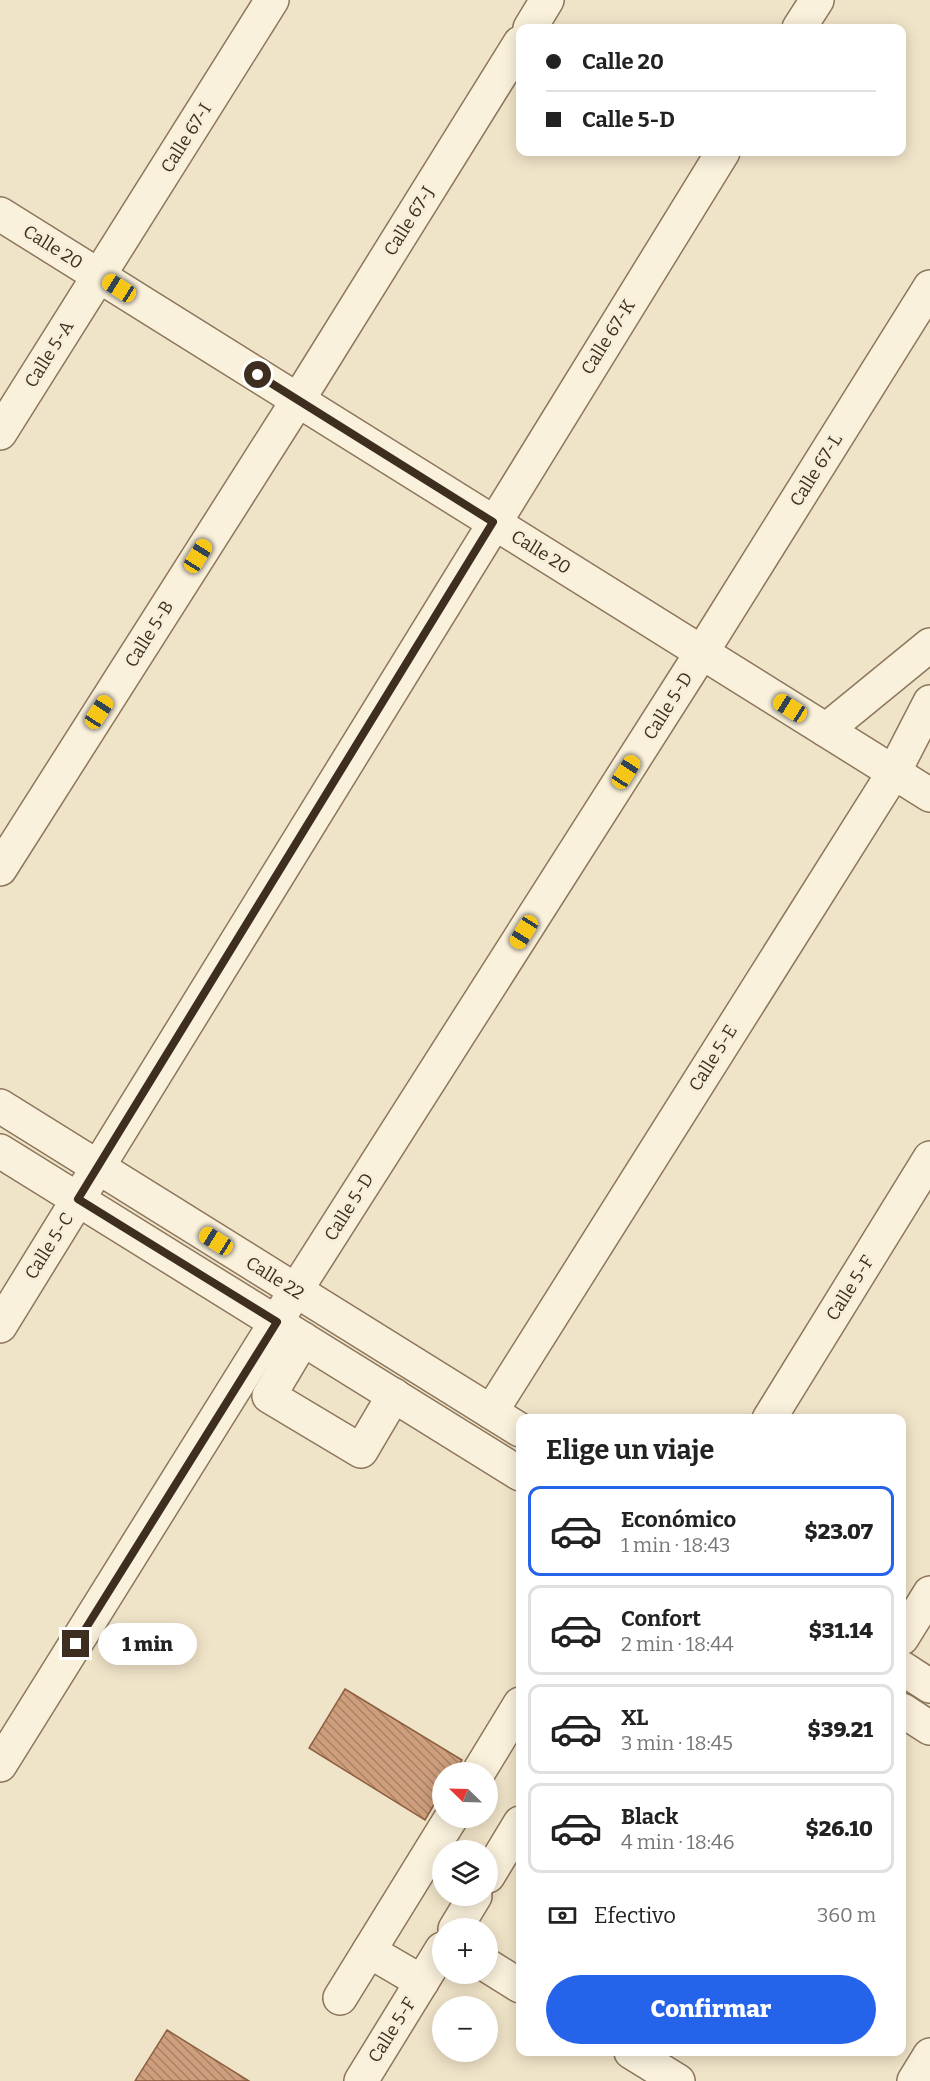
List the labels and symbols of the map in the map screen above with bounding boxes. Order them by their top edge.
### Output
street label: Calle 67-I [156,99,216,177]
street label: Calle 67-J [379,182,439,260]
street label: Calle 20 [19,220,87,274]
car [99,271,139,305]
street label: Calle 67-K [576,295,640,379]
street label: Calle 5-A [20,316,78,392]
route start [244,361,271,388]
street label: Calle 67-L [785,429,847,510]
street label: Calle 20 [507,525,575,579]
car [181,536,215,576]
street label: Calle 5-B [120,597,178,671]
street label: Calle 5-D [639,668,697,744]
car [770,691,810,725]
car [82,692,116,732]
car [609,752,643,792]
car [507,912,541,952]
street label: Calle 5-E [684,1021,742,1095]
street label: Calle 5-D [320,1169,378,1245]
street label: Calle 5-C [20,1209,78,1283]
car [196,1224,236,1258]
street label: Calle 5-F [821,1251,879,1325]
street label: Calle 22 [242,1252,308,1304]
callout: 1 min [97,1623,196,1665]
route end [62,1630,89,1657]
north arrow [432,1762,498,1828]
street label: Calle 5-F [363,1993,421,2067]

